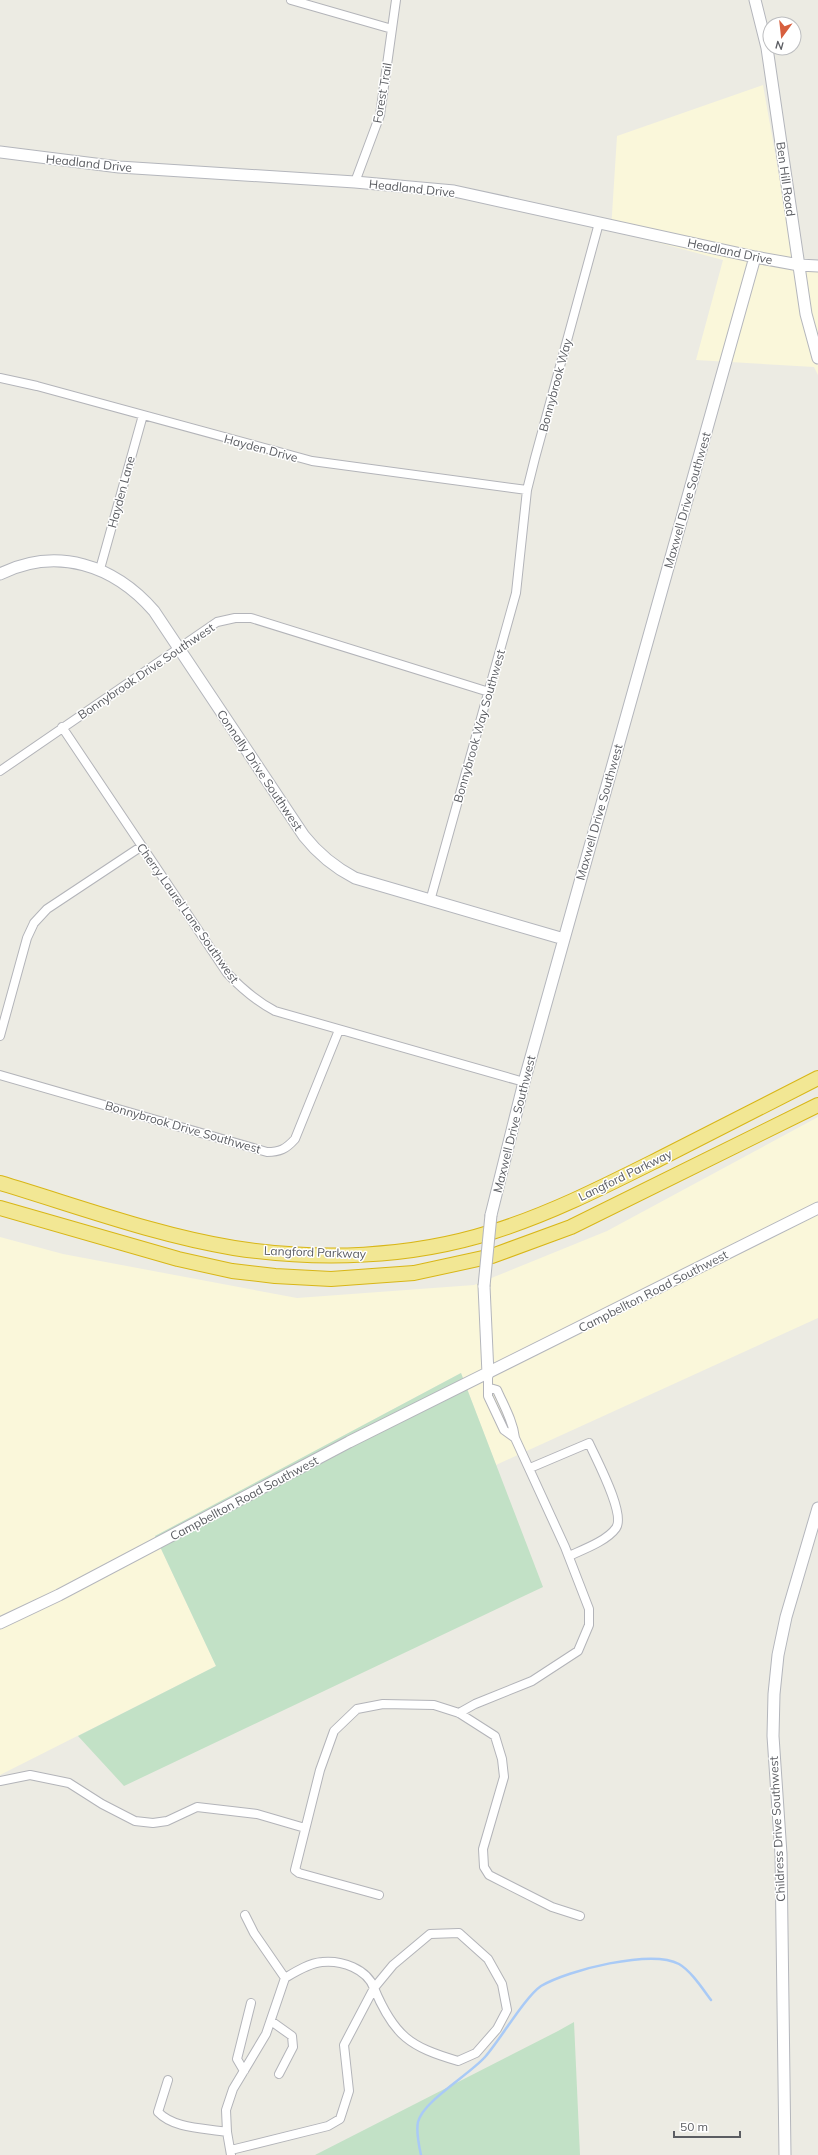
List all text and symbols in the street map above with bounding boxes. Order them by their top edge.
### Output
north arrow [762,16,802,56]
text: N [774,38,785,53]
street label: Forest Trail [369,62,395,124]
street label: Ben Hill Road [773,141,799,217]
street label: Headland Drive [45,151,133,175]
street label: Headland Drive [368,176,456,200]
street label: Headland Drive [686,235,774,267]
street label: Bonnybrook Way [535,336,575,433]
street label: Maxwell Drive Southwest [660,430,714,570]
street label: Hayden Drive [223,431,299,465]
street label: Hayden Lane [104,454,138,530]
street label: Bonnybrook Drive Southwest [75,620,217,722]
street label: Bonnybrook Way Southwest [450,648,508,804]
street label: Connally Drive Southwest [214,707,306,833]
street label: Maxwell Drive Southwest [572,742,626,882]
street label: Cherry Laurel Lane Southwest [134,840,242,986]
street label: Maxwell Drive Southwest [490,1054,538,1194]
street label: Bonnybrook Drive Southwest [103,1098,263,1156]
street label: Langford Parkway [576,1146,675,1204]
street label: Langford Parkway [264,1243,367,1261]
street label: Campbellton Road Southwest [576,1247,730,1335]
street label: Campbellton Road Southwest [167,1453,321,1543]
street label: Childress Drive Southwest [766,1756,788,1902]
scale bar [674,2113,740,2139]
text: 50 m [680,2119,708,2134]

